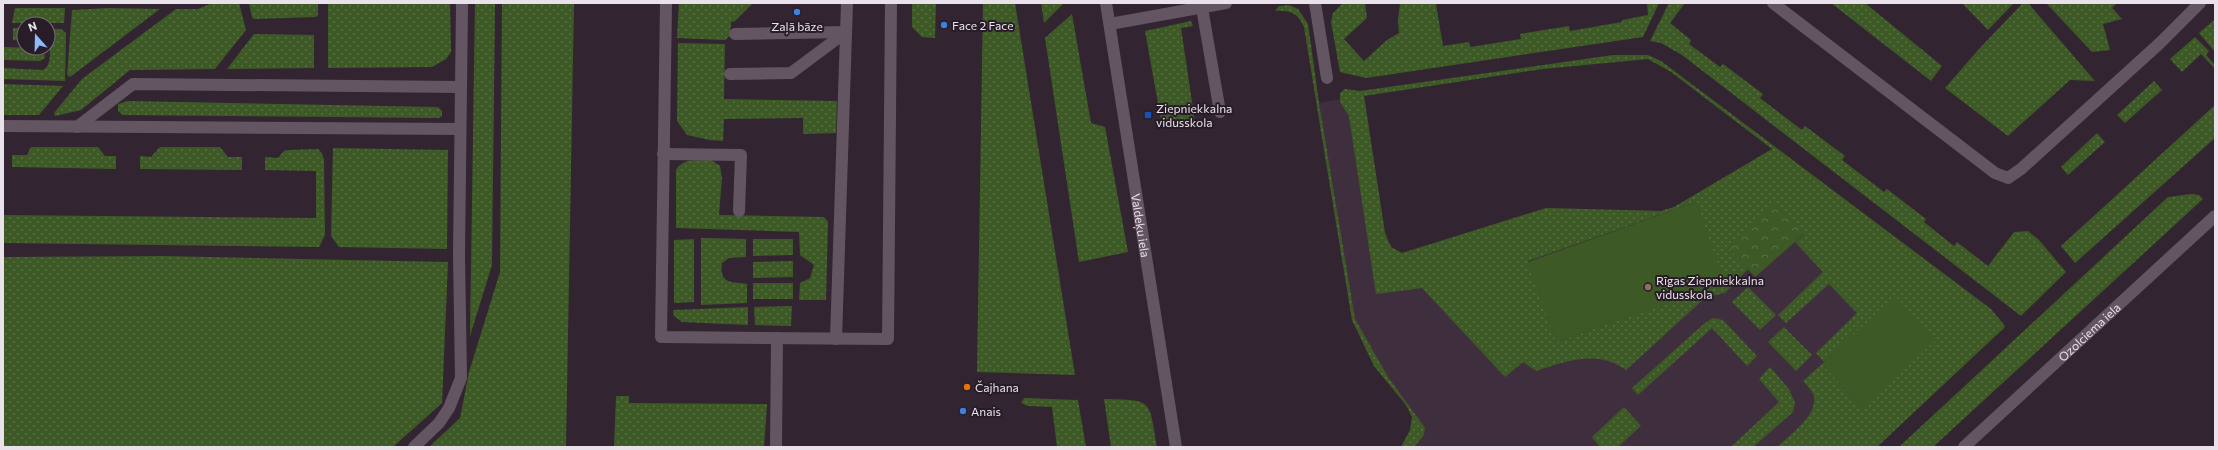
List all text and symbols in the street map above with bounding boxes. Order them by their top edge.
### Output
marker: Zaļā bāze [792,7,802,17]
north arrow [16,16,56,56]
place label: Face 2 Face [952,18,1014,32]
text: N [26,19,39,34]
place label: Zaļā bāze [771,19,823,35]
marker: Face 2 Face [939,20,949,30]
place label: Ziepniekkalna vidusskola [1156,101,1232,129]
marker: Ziepniekkalna vidusskola [1143,110,1153,120]
street label: Valdeķu iela [1129,192,1153,258]
place label: Rīgas Ziepniekkalna vidusskola [1656,273,1764,301]
marker: Rīgas Ziepniekkalna vidusskola [1643,282,1653,292]
street label: Ozolciema iela [2055,300,2123,364]
place label: Čajhana [975,380,1019,394]
marker: Čajhana [962,382,972,392]
place label: Anais [971,404,1001,418]
marker: Anais [958,406,968,416]

